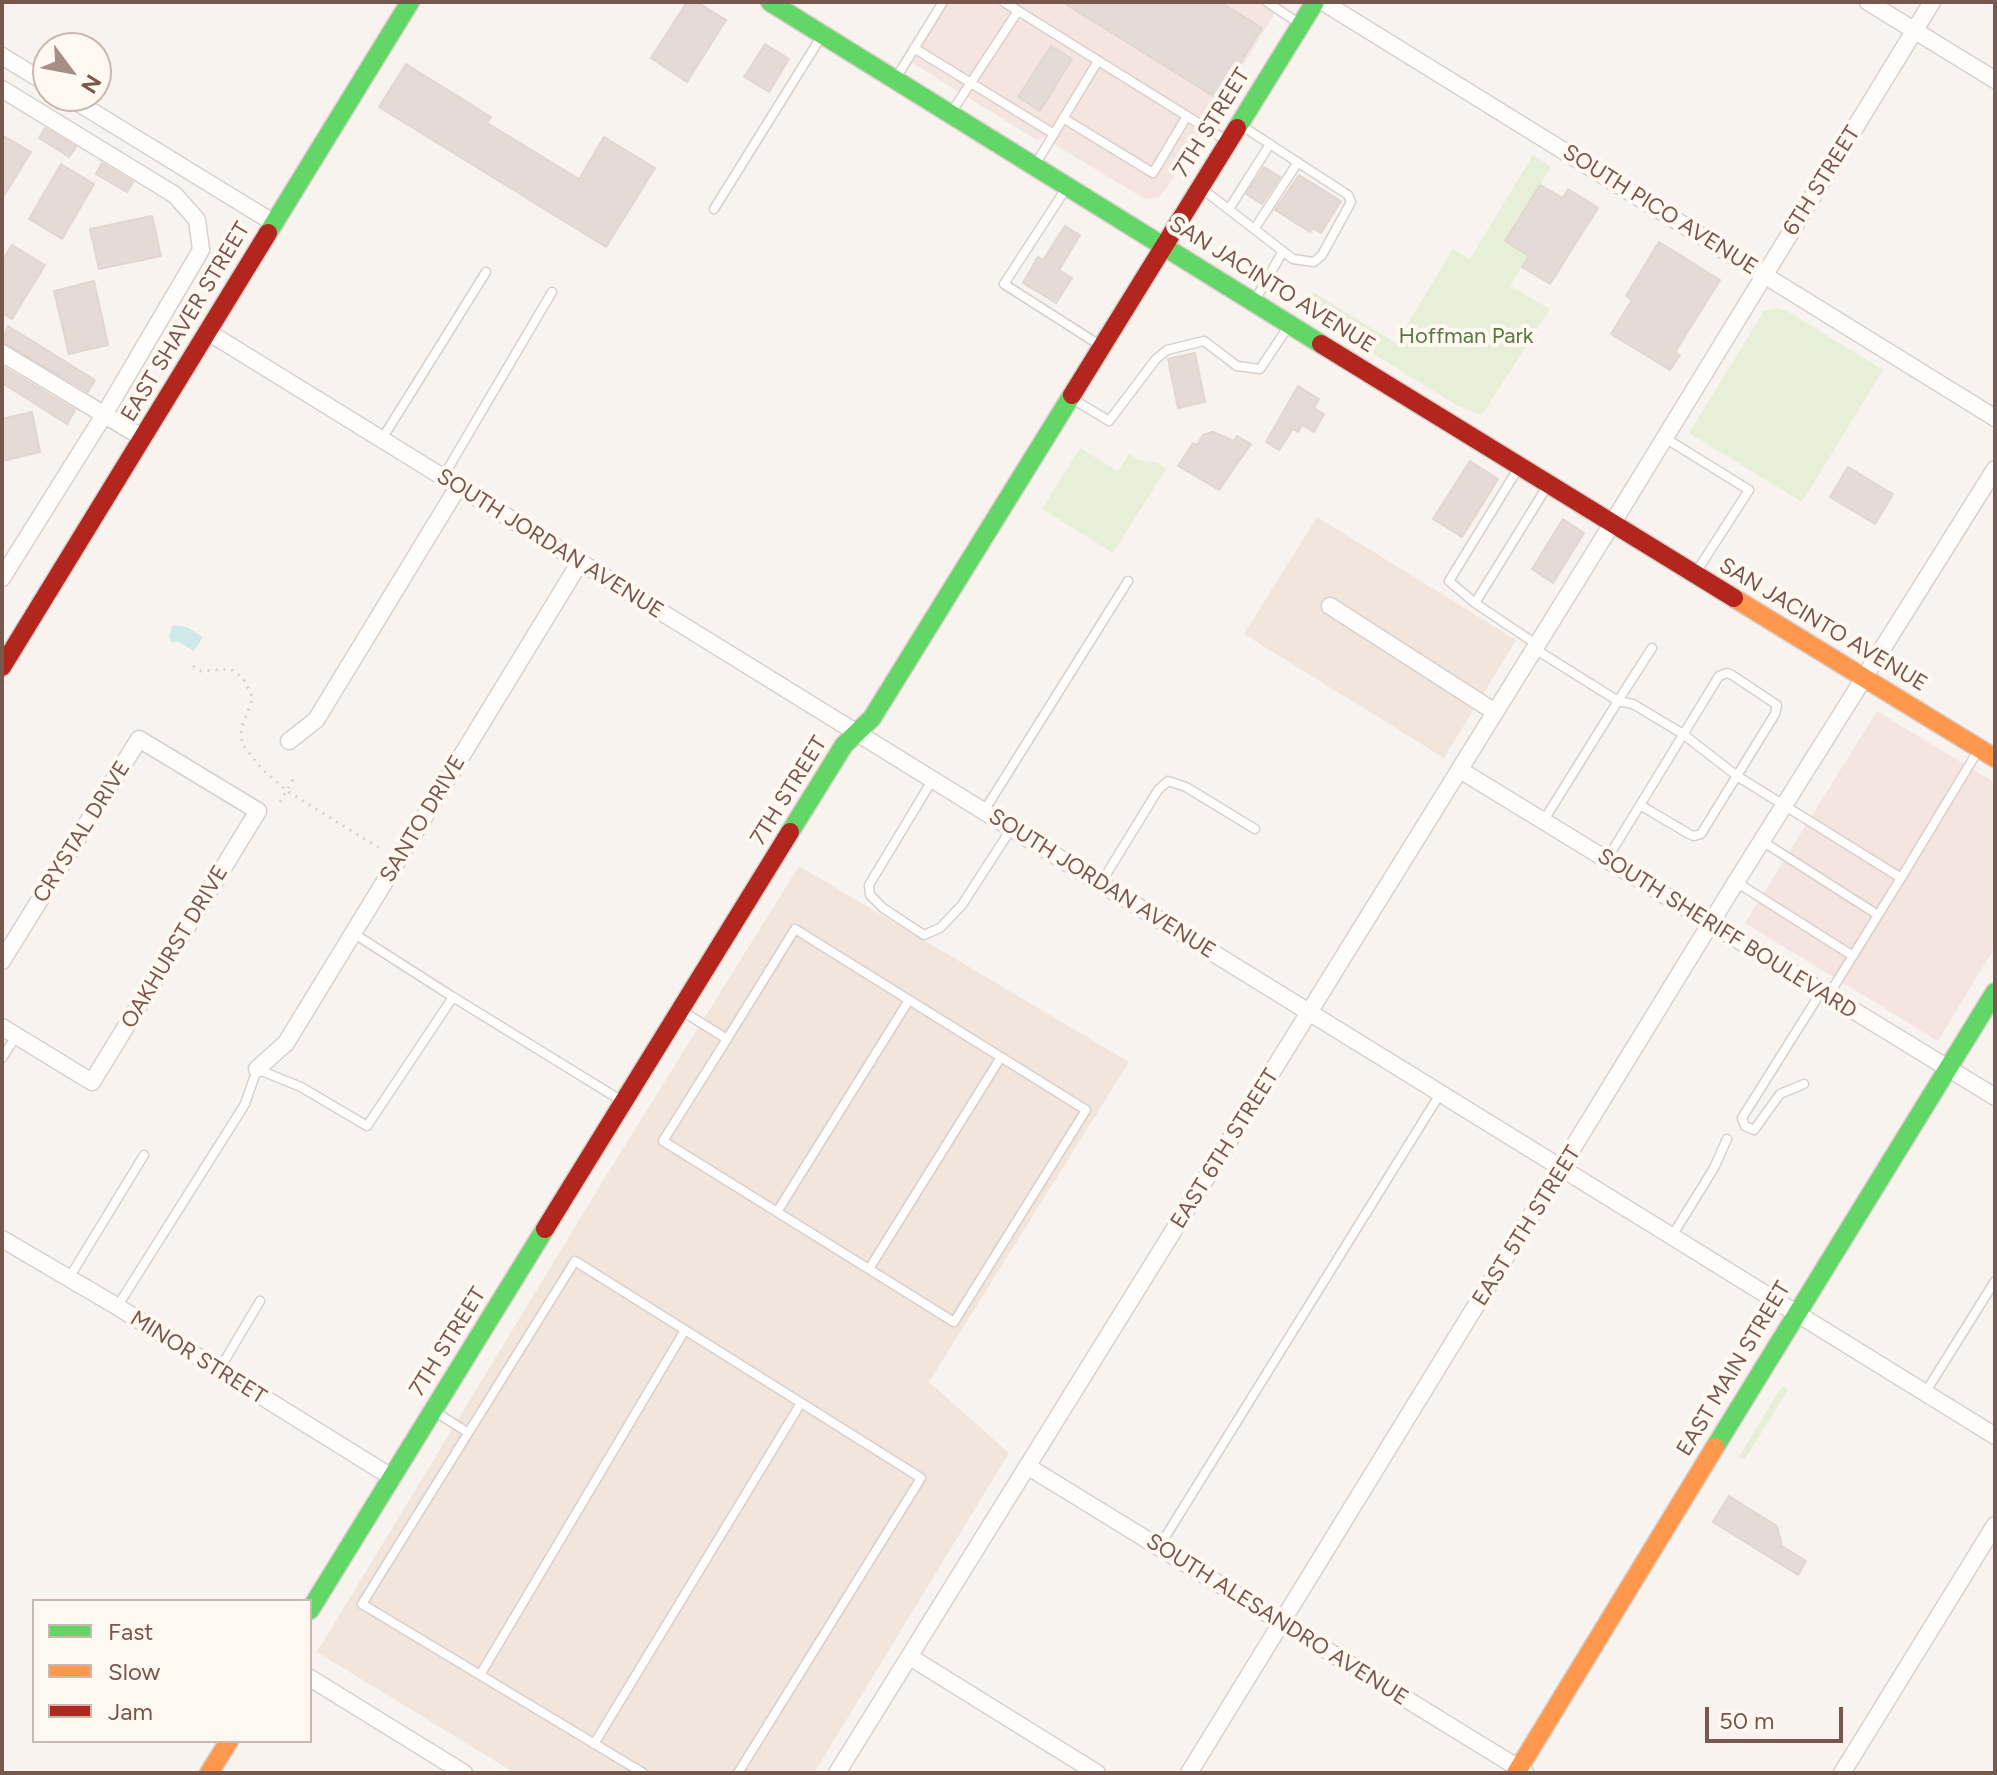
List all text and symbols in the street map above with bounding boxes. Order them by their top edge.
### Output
north arrow [32,32,112,112]
street label: 7TH STREET [1168,64,1256,182]
text: N [75,70,107,98]
street label: 6TH STREET [1778,121,1866,241]
street label: SOUTH PICO AVENUE [1558,139,1762,281]
street label: SAN JACINTO AVENUE [1164,211,1380,359]
street label: EAST SHAVER STREET [116,217,256,427]
park label: Hoffman Park [1398,324,1534,350]
street label: SOUTH JORDAN AVENUE [432,463,668,625]
street label: SAN JACINTO AVENUE [1714,552,1932,698]
street label: 7TH STREET [745,732,833,850]
street label: SANTO DRIVE [375,751,471,887]
street label: CRYSTAL DRIVE [28,756,136,908]
street label: SOUTH JORDAN AVENUE [984,803,1220,965]
street label: SOUTH SHERIFF BOULEVARD [1592,843,1862,1025]
street label: OAKHURST DRIVE [116,861,234,1033]
street label: EAST 6TH STREET [1165,1064,1285,1234]
street label: EAST 5TH STREET [1467,1141,1587,1311]
street label: EAST MAIN STREET [1672,1277,1796,1461]
street label: 7TH STREET [404,1283,492,1401]
street label: MINOR STREET [125,1306,271,1410]
street label: SOUTH ALESANDRO AVENUE [1141,1528,1413,1712]
legend [32,1599,312,1743]
text: Fast [108,1617,153,1646]
text: Slow [108,1657,160,1686]
scale bar [1709,1691,1847,1741]
text: Jam [108,1697,153,1726]
text: 50 m [1719,1706,1775,1735]

